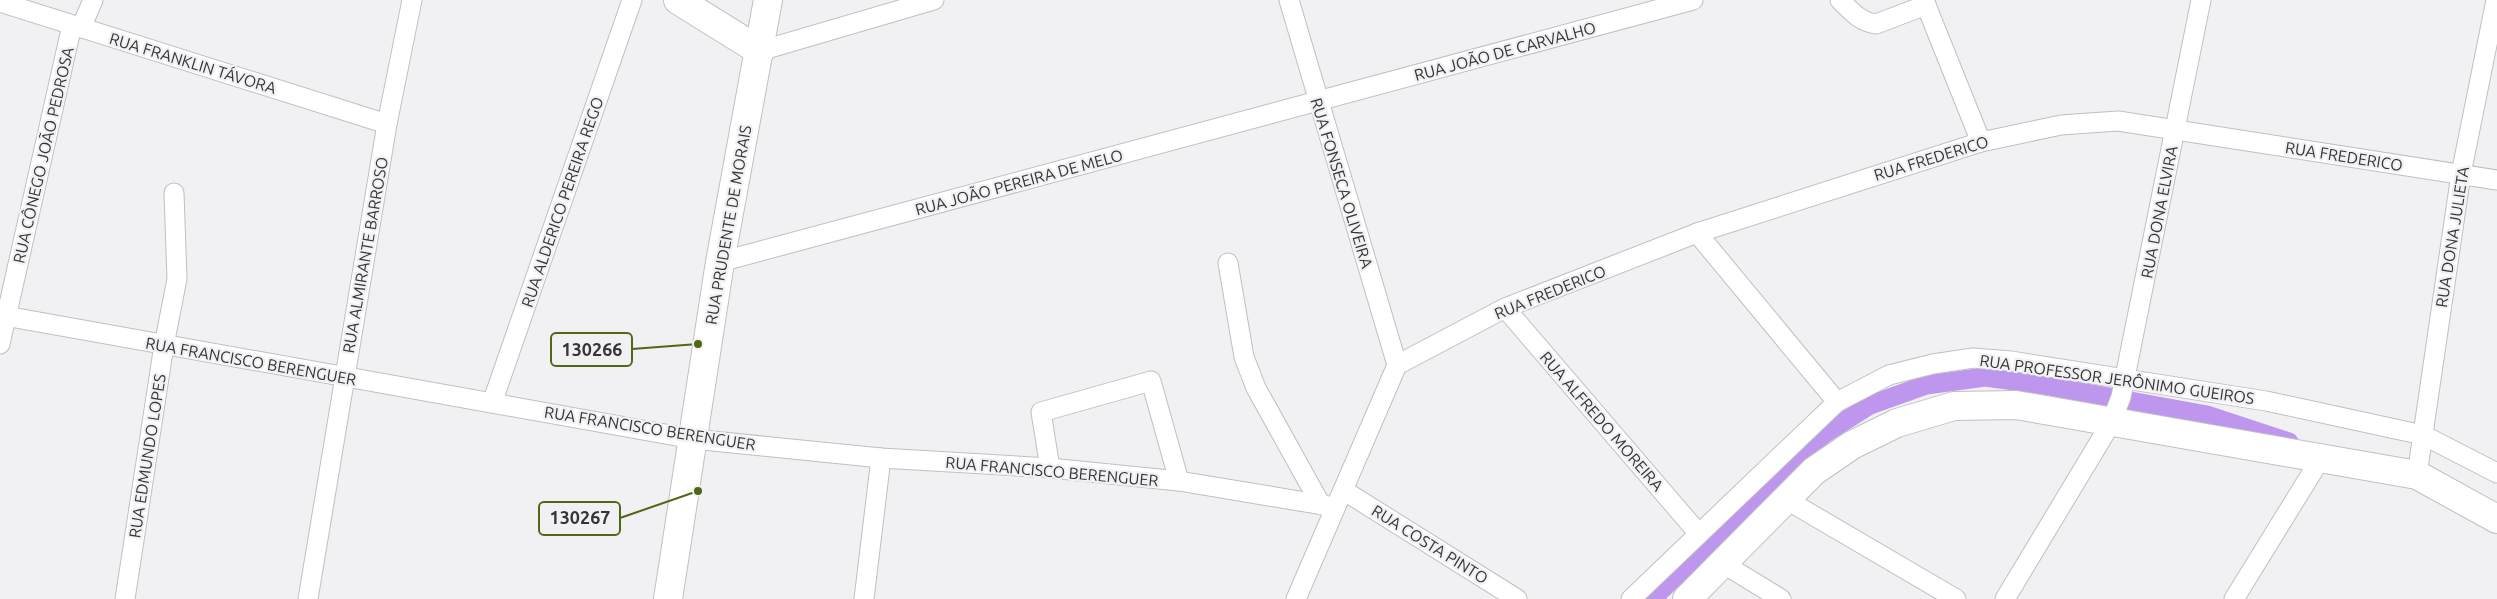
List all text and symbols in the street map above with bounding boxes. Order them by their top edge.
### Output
street label: RUA JOÃO DE CARVALHO [1412,17,1598,84]
street label: RUA FRANKLIN TÁVORA [107,27,280,97]
street label: RUA CÔNEGO JOÃO PEDROSA [8,44,77,265]
street label: RUA ALDERICO PEREIRA REGO [517,94,607,310]
street label: RUA FONSECA OLIVEIRA [1307,96,1377,271]
street label: RUA PRUDENTE DE MORAIS [702,124,754,326]
street label: RUA FREDERICO [1872,132,1990,184]
street label: RUA FREDERICO [2284,138,2404,174]
street label: RUA DONA ELVIRA [2137,143,2181,280]
street label: RUA JOÃO PEREIRA DE MELO [913,145,1125,218]
street label: RUA ALMIRANTE BARROSO [339,155,391,355]
street label: RUA DONA JULIETA [2432,165,2472,309]
street label: RUA FREDERICO [1492,261,1608,323]
callout: 130266 [551,333,632,366]
street label: RUA FRANCISCO BERENGUER [144,334,358,388]
text: 130266 [562,339,622,359]
street label: RUA ALFREDO MOREIRA [1537,348,1668,495]
street label: RUA PROFESSOR JERÔNIMO GUEIROS [1979,350,2256,407]
street label: RUA EDMUNDO LOPES [125,373,169,539]
street label: RUA FRANCISCO BERENGUER [543,402,757,454]
street label: RUA FRANCISCO BERENGUER [945,453,1159,489]
street label: RUA COSTA PINTO [1369,501,1491,587]
callout: 130267 [539,502,620,535]
text: 130267 [550,507,610,527]

